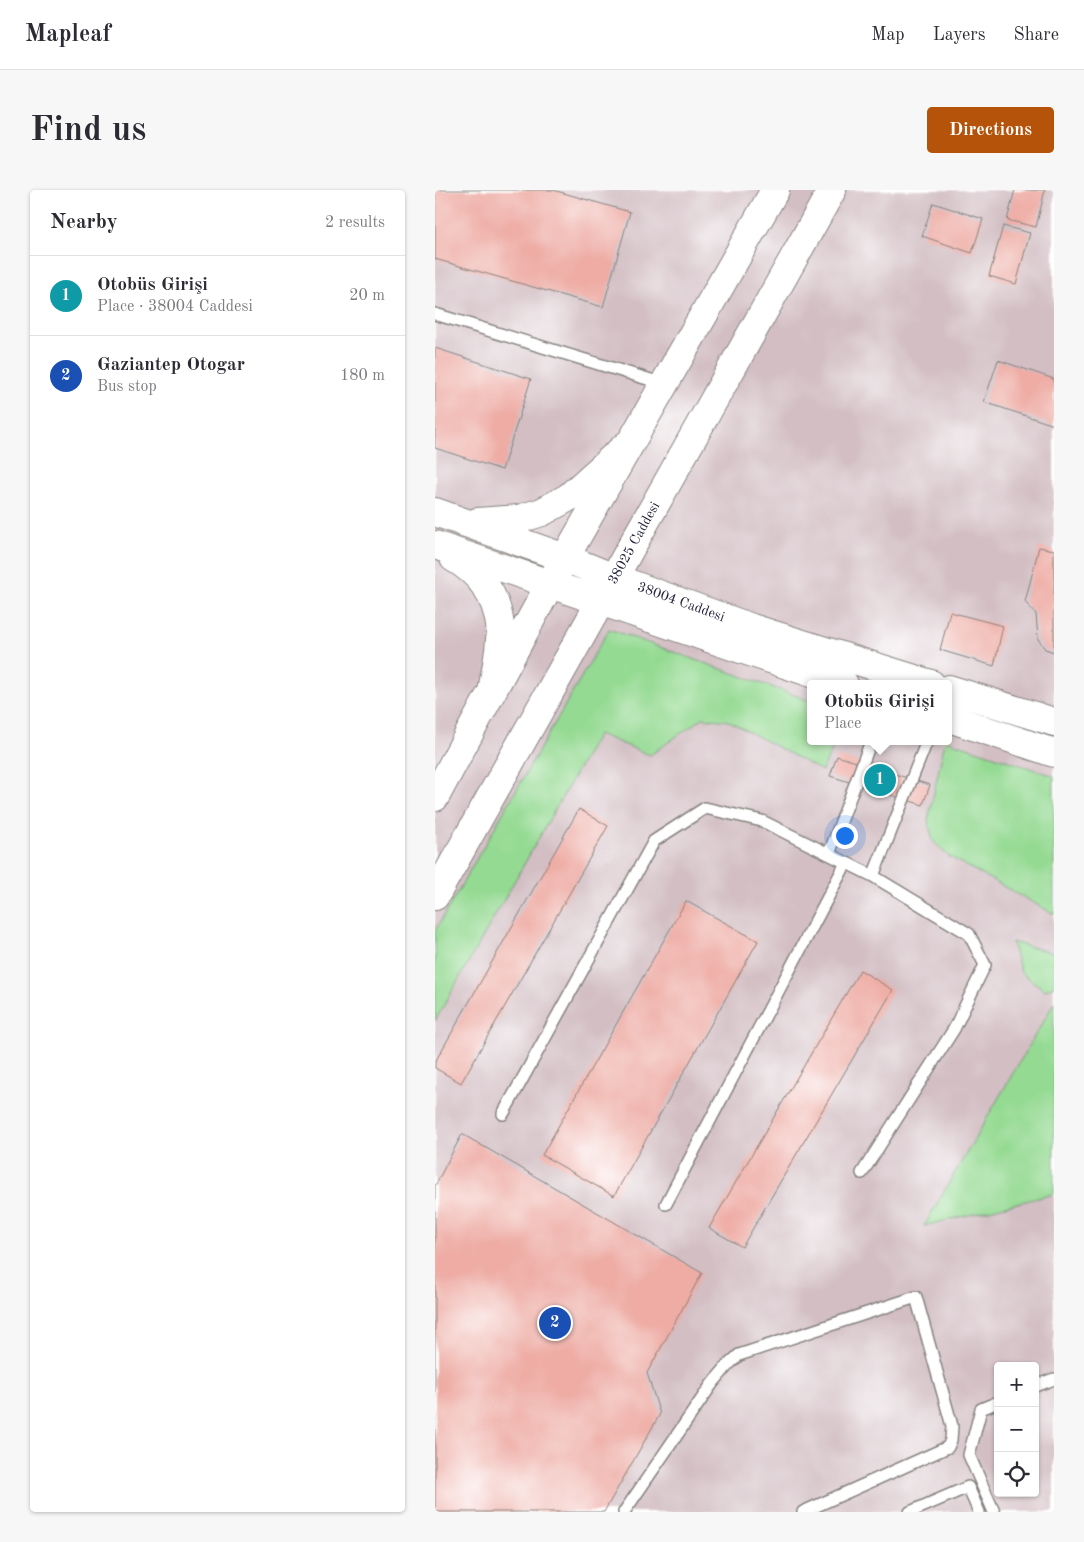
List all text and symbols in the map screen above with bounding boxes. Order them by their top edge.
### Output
text: Mapleaf [25,23,111,47]
text: Map [871,26,905,44]
text: Layers [933,26,985,44]
text: Share [1013,26,1059,44]
button: Directions [927,107,1054,153]
text: Find us [30,113,146,148]
text: Nearby [50,212,118,233]
text: 2 results [325,215,385,231]
text: Otobüs Girişi [97,276,208,295]
text: 1 [61,288,71,304]
text: 20 m [349,288,385,304]
text: Place · 38004 Caddesi [97,299,253,315]
text: Gaziantep Otogar [97,356,245,375]
text: 2 [61,368,71,384]
text: 180 m [340,368,385,384]
text: Bus stop [97,379,157,395]
street label: 38025 Caddesi [606,499,662,587]
street label: 38004 Caddesi [636,580,727,624]
popup [807,680,952,745]
text: Otobüs Girişi [824,693,935,712]
text: Place [824,716,861,732]
pin: 1 [864,761,896,799]
your location [832,823,858,849]
pin: 2 [539,1304,571,1342]
map controls [994,1362,1039,1497]
button: + [994,1362,1039,1407]
button: − [994,1407,1039,1452]
button: locate [994,1452,1039,1497]

